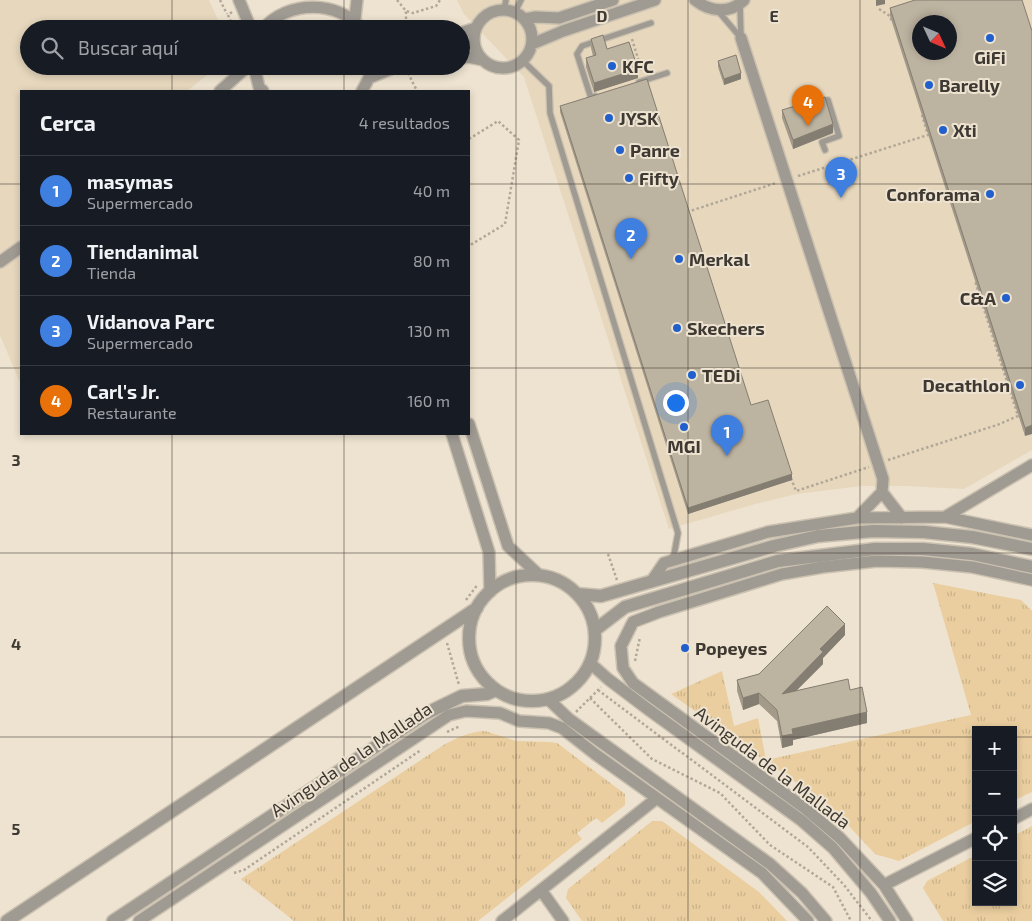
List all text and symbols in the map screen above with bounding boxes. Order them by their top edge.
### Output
text: D [597,6,608,25]
text: E [769,6,779,25]
north arrow [912,15,957,60]
search box [20,20,470,75]
marker: GiFi [984,32,996,44]
icon: search [38,34,66,62]
text: Buscar aquí [78,36,178,59]
place label: GiFi [974,46,1006,68]
place label: KFC [622,55,654,77]
marker: KFC [606,60,618,72]
place label: Barelly [939,74,1001,96]
marker: Barelly [923,79,935,91]
pin: 4 [792,85,824,126]
place label: JYSK [619,107,659,129]
text: Cerca [40,110,96,135]
marker: JYSK [603,112,615,124]
text: 4 resultados [359,113,450,132]
place label: Xti [953,119,977,141]
marker: Xti [937,124,949,136]
place label: Panre [630,139,680,161]
marker: Panre [614,144,626,156]
pin: 3 [825,157,857,198]
place label: Fifty [639,167,680,189]
text: masymas [87,170,173,193]
marker: Fifty [623,172,635,184]
text: 1 [53,181,59,200]
text: 40 m [413,181,450,200]
place label: Conforama [886,183,980,205]
marker: Conforama [984,188,996,200]
text: Supermercado [87,193,193,212]
pin: 2 [615,218,647,259]
text: Tiendanimal [87,240,198,263]
place label: Merkal [689,248,750,270]
text: 2 [51,251,61,270]
text: 80 m [413,251,450,270]
marker: Merkal [673,253,685,265]
text: Tienda [87,263,136,282]
place label: C&A [960,287,996,309]
marker: C&A [1000,292,1012,304]
text: Vidanova Parc [87,310,215,333]
place label: Skechers [687,317,765,339]
text: 3 [51,321,61,340]
text: 130 m [408,321,450,340]
marker: Skechers [671,322,683,334]
text: Supermercado [87,333,193,352]
place label: TEDi [702,364,741,386]
marker: TEDi [686,369,698,381]
place label: Decathlon [923,374,1010,396]
marker: Decathlon [1014,379,1026,391]
text: Carl's Jr. [87,380,160,403]
your location [663,390,689,416]
text: 4 [51,391,61,410]
text: 160 m [407,391,450,410]
text: Restaurante [87,403,177,422]
pin: 1 [711,415,743,456]
marker: MGI [678,421,690,433]
place label: MGI [667,435,701,457]
text: 3 [11,450,21,469]
text: 4 [11,634,21,653]
place label: Popeyes [695,637,767,659]
marker: Popeyes [679,642,691,654]
street label: Avinguda de la Mallada [266,697,436,821]
street label: Avinguda de la Mallada [691,701,855,833]
map controls [972,726,1017,906]
button: + [972,726,1017,771]
button: − [972,771,1017,816]
button: locate [972,816,1017,861]
text: 5 [12,819,21,838]
button: layers [972,861,1017,906]

